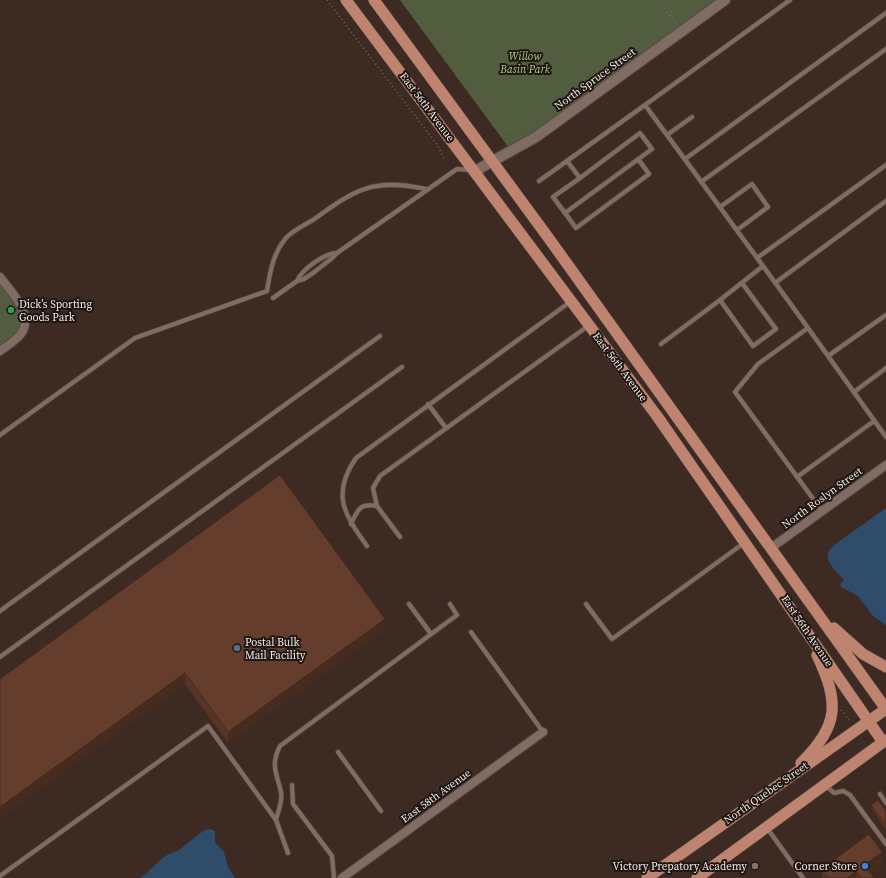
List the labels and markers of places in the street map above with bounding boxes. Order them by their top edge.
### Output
place label: Dick’s Sporting Goods Park [19,297,92,325]
marker: Dick’s Sporting Goods Park [6,305,16,315]
place label: Postal Bulk Mail Facility [245,635,306,663]
marker: Postal Bulk Mail Facility [232,643,242,653]
place label: Victory Prepatory Academy [613,859,747,874]
place label: Corner Store [795,859,857,874]
marker: Victory Prepatory Academy [750,861,760,871]
marker: Corner Store [860,861,870,871]

